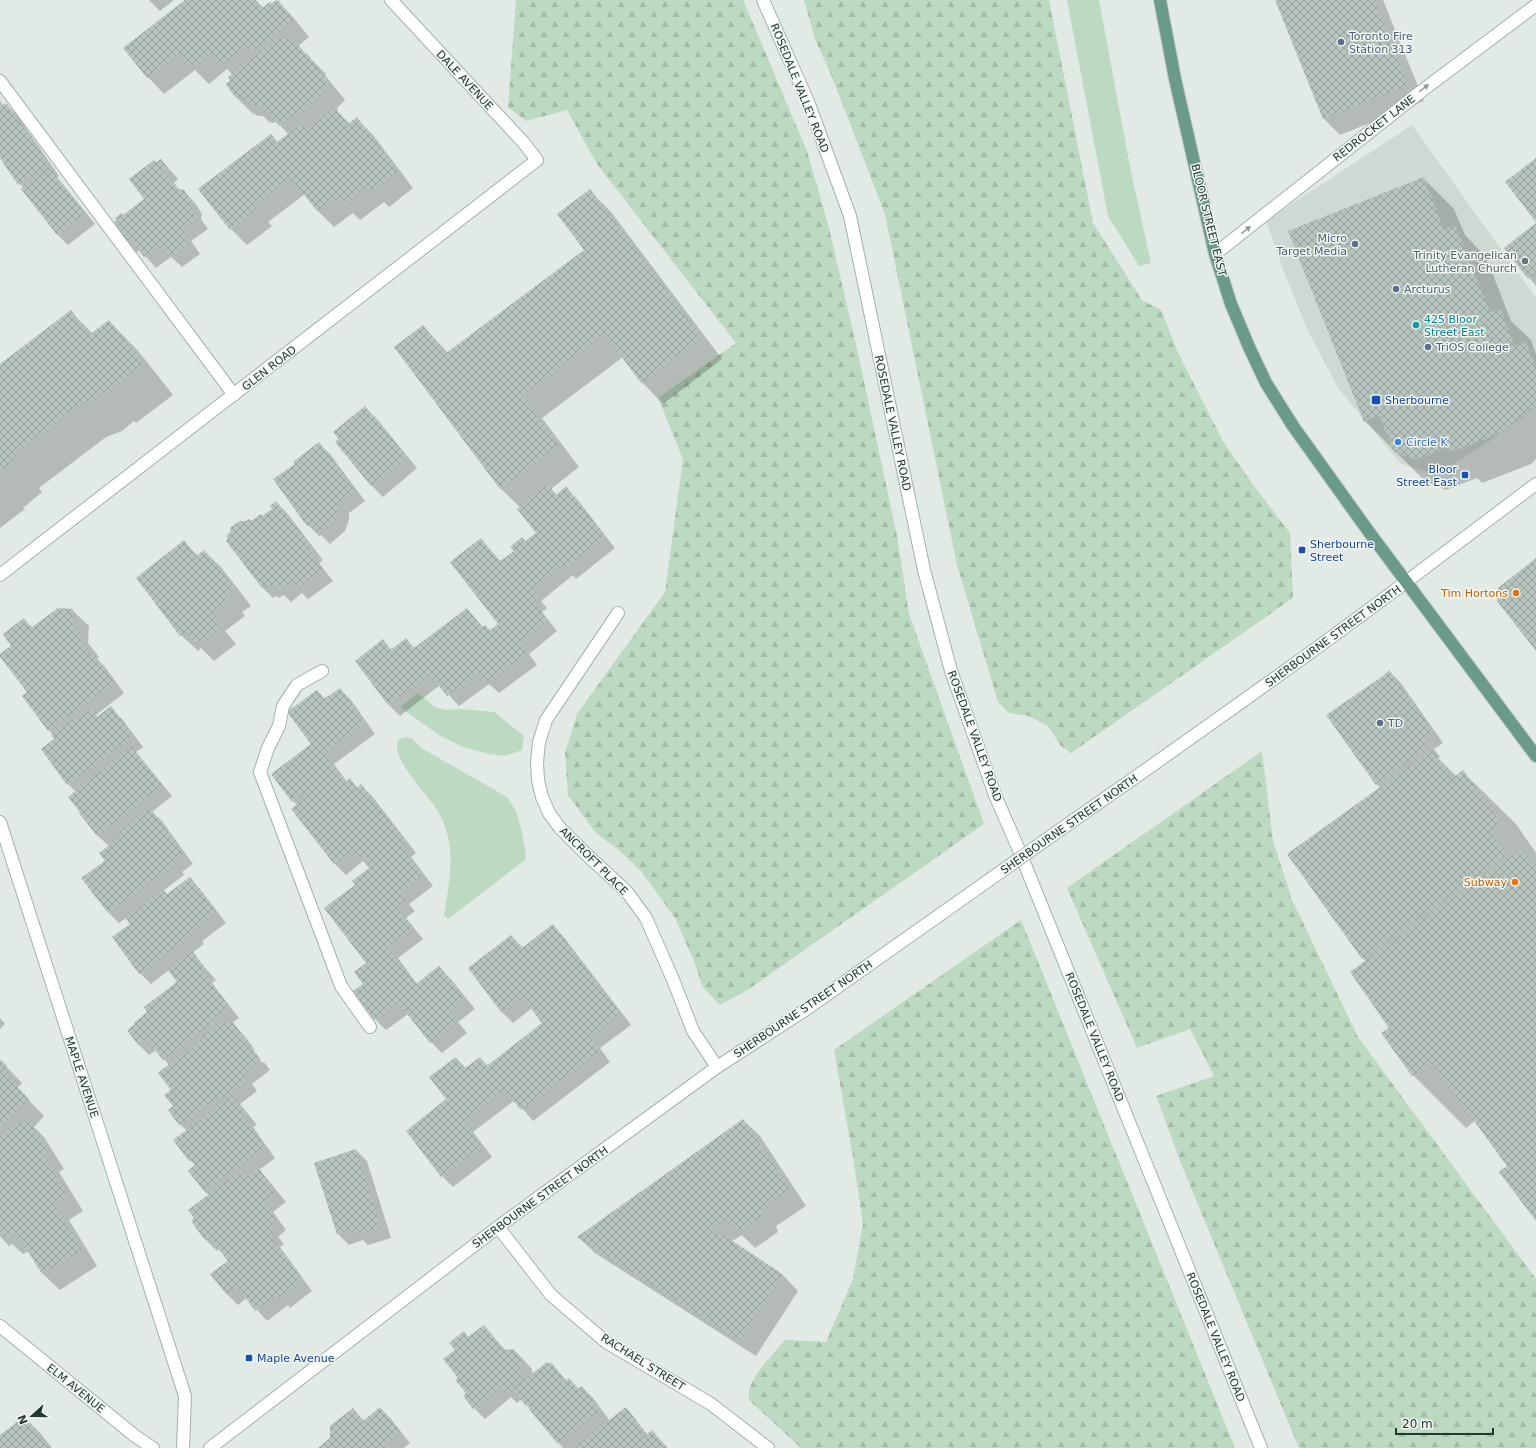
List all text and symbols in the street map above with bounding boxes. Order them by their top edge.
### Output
street label: ROSEDALE VALLEY ROAD [768,22,832,155]
place label: Toronto Fire Station 313 [1348,30,1413,56]
marker: Toronto Fire Station 313 [1336,37,1346,47]
street label: DALE AVENUE [434,48,496,113]
one-way arrow [1419,84,1430,92]
street label: REDROCKET LANE [1331,92,1418,164]
street label: BLOOR STREET EAST [1188,163,1229,278]
one-way arrow [1240,226,1251,234]
place label: Micro Target Media [1275,232,1347,258]
marker: Micro Target Media [1350,239,1360,249]
place label: Trinity Evangelican Lutheran Church [1412,249,1517,275]
marker: Trinity Evangelican Lutheran Church [1520,256,1530,266]
place label: Arcturus [1404,283,1451,296]
marker: Arcturus [1391,284,1401,294]
place label: 425 Bloor Street East [1424,313,1485,339]
marker: 425 Bloor Street East [1411,320,1421,330]
place label: TriOS College [1435,341,1509,354]
marker: TriOS College [1423,342,1433,352]
street label: GLEN ROAD [240,343,299,394]
street label: ROSEDALE VALLEY ROAD [872,354,913,492]
marker: Sherbourne [1370,394,1382,406]
place label: Sherbourne [1385,394,1449,407]
place label: Circle K [1406,436,1448,449]
marker: Circle K [1393,437,1403,447]
place label: Bloor Street East [1396,463,1458,489]
marker: Bloor Street East [1460,470,1470,480]
place label: Sherbourne Street [1310,538,1374,564]
marker: Sherbourne Street [1297,545,1307,555]
street label: SHERBOURNE STREET NORTH [1263,583,1404,690]
place label: Tim Hortons [1440,587,1508,600]
marker: Tim Hortons [1511,588,1521,598]
street label: ROSEDALE VALLEY ROAD [945,669,1004,803]
place label: TD [1387,717,1403,730]
marker: TD [1375,718,1385,728]
street label: SHERBOURNE STREET NORTH [998,772,1140,877]
street label: ANCROFT PLACE [557,825,630,898]
place label: Subway [1464,876,1507,889]
marker: Subway [1510,877,1520,887]
street label: SHERBOURNE STREET NORTH [731,958,875,1061]
street label: ROSEDALE VALLEY ROAD [1063,971,1127,1104]
street label: MAPLE AVENUE [62,1035,101,1120]
street label: SHERBOURNE STREET NORTH [470,1144,611,1251]
street label: ROSEDALE VALLEY ROAD [1184,1271,1248,1404]
street label: RACHAEL STREET [598,1331,687,1394]
place label: Maple Avenue [257,1352,335,1365]
marker: Maple Avenue [244,1353,254,1363]
street label: ELM AVENUE [44,1361,107,1416]
north arrow [12,1396,52,1436]
scale bar [1396,1410,1493,1436]
text: N [15,1413,31,1426]
text: 20 m [1402,1417,1433,1431]

